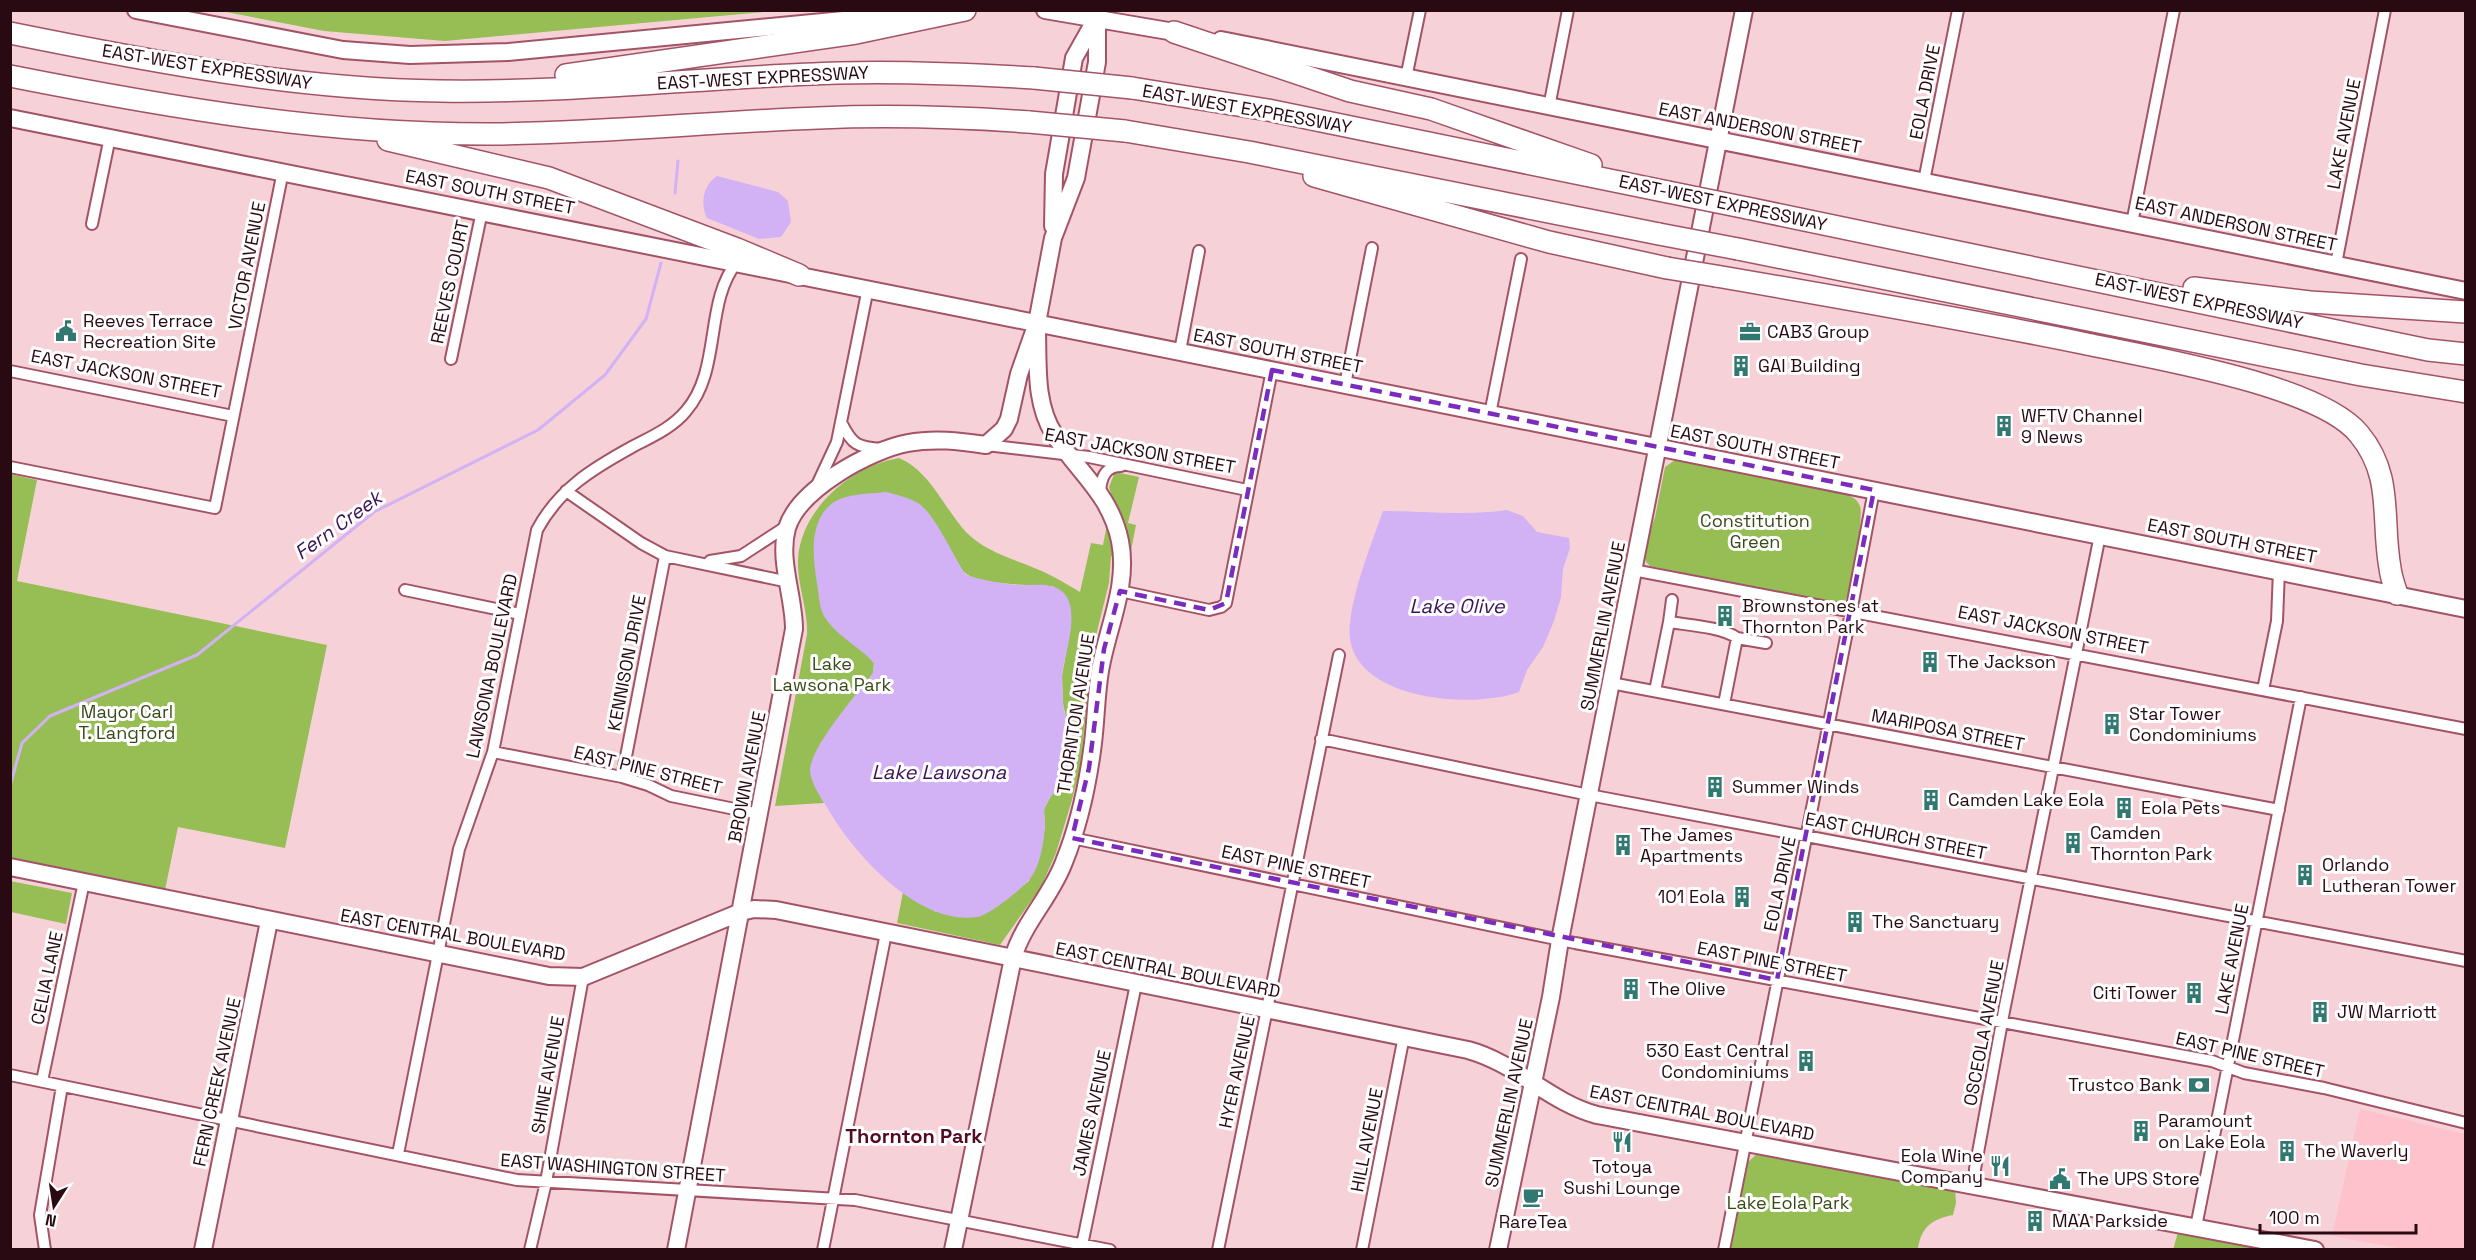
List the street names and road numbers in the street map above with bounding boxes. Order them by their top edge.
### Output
street label: EAST-WEST EXPRESSWAY [100,39,314,94]
street label: EOLA DRIVE [1904,42,1945,142]
street label: EAST-WEST EXPRESSWAY [656,60,870,95]
street label: LAKE AVENUE [2321,77,2366,191]
street label: EAST-WEST EXPRESSWAY [1141,79,1354,138]
street label: EAST ANDERSON STREET [1657,97,1864,159]
street label: EAST SOUTH STREET [403,164,577,219]
street label: EAST-WEST EXPRESSWAY [1617,169,1829,236]
street label: EAST ANDERSON STREET [2133,191,2340,256]
street label: VICTOR AVENUE [223,200,270,332]
street label: REEVES COURT [425,218,474,346]
street label: EAST-WEST EXPRESSWAY [2093,267,2305,334]
street label: EAST SOUTH STREET [1191,323,1365,378]
street label: EAST JACKSON STREET [29,344,224,403]
street label: EAST SOUTH STREET [1668,419,1842,474]
street label: EAST JACKSON STREET [1043,422,1238,479]
street label: EAST SOUTH STREET [2145,513,2319,568]
street label: SUMMERLIN AVENUE [1575,539,1630,713]
street label: LAWSONA BOULEVARD [461,572,522,760]
street label: KENNISON DRIVE [602,593,651,733]
street label: EAST JACKSON STREET [1956,600,2151,659]
street label: THORNTON AVENUE [1051,632,1100,796]
street label: MARIPOSA STREET [1870,703,2027,756]
street label: BROWN AVENUE [723,709,770,844]
street label: EAST PINE STREET [572,740,725,799]
street label: EAST CHURCH STREET [1803,807,1989,864]
street label: EOLA DRIVE [1758,834,1801,934]
street label: EAST PINE STREET [1219,839,1373,894]
street label: LAKE AVENUE [2209,902,2254,1016]
street label: EAST CENTRAL BOULEVARD [339,903,568,966]
street label: CELIA LANE [25,929,68,1027]
street label: EAST CENTRAL BOULEVARD [1054,936,1282,1003]
street label: EAST PINE STREET [1695,936,1849,987]
street label: OSCEOLA AVENUE [1958,958,2009,1108]
street label: FERN CREEK AVENUE [187,995,246,1168]
street label: SHINE AVENUE [526,1014,569,1136]
street label: HYER AVENUE [1213,1014,1260,1130]
street label: SUMMERLIN AVENUE [1479,1016,1538,1189]
street label: EAST PINE STREET [2174,1026,2327,1083]
street label: JAMES AVENUE [1067,1048,1116,1178]
street label: EAST CENTRAL BOULEVARD [1588,1079,1816,1146]
street label: HILL AVENUE [1345,1086,1388,1194]
street label: EAST WASHINGTON STREET [500,1148,727,1187]

